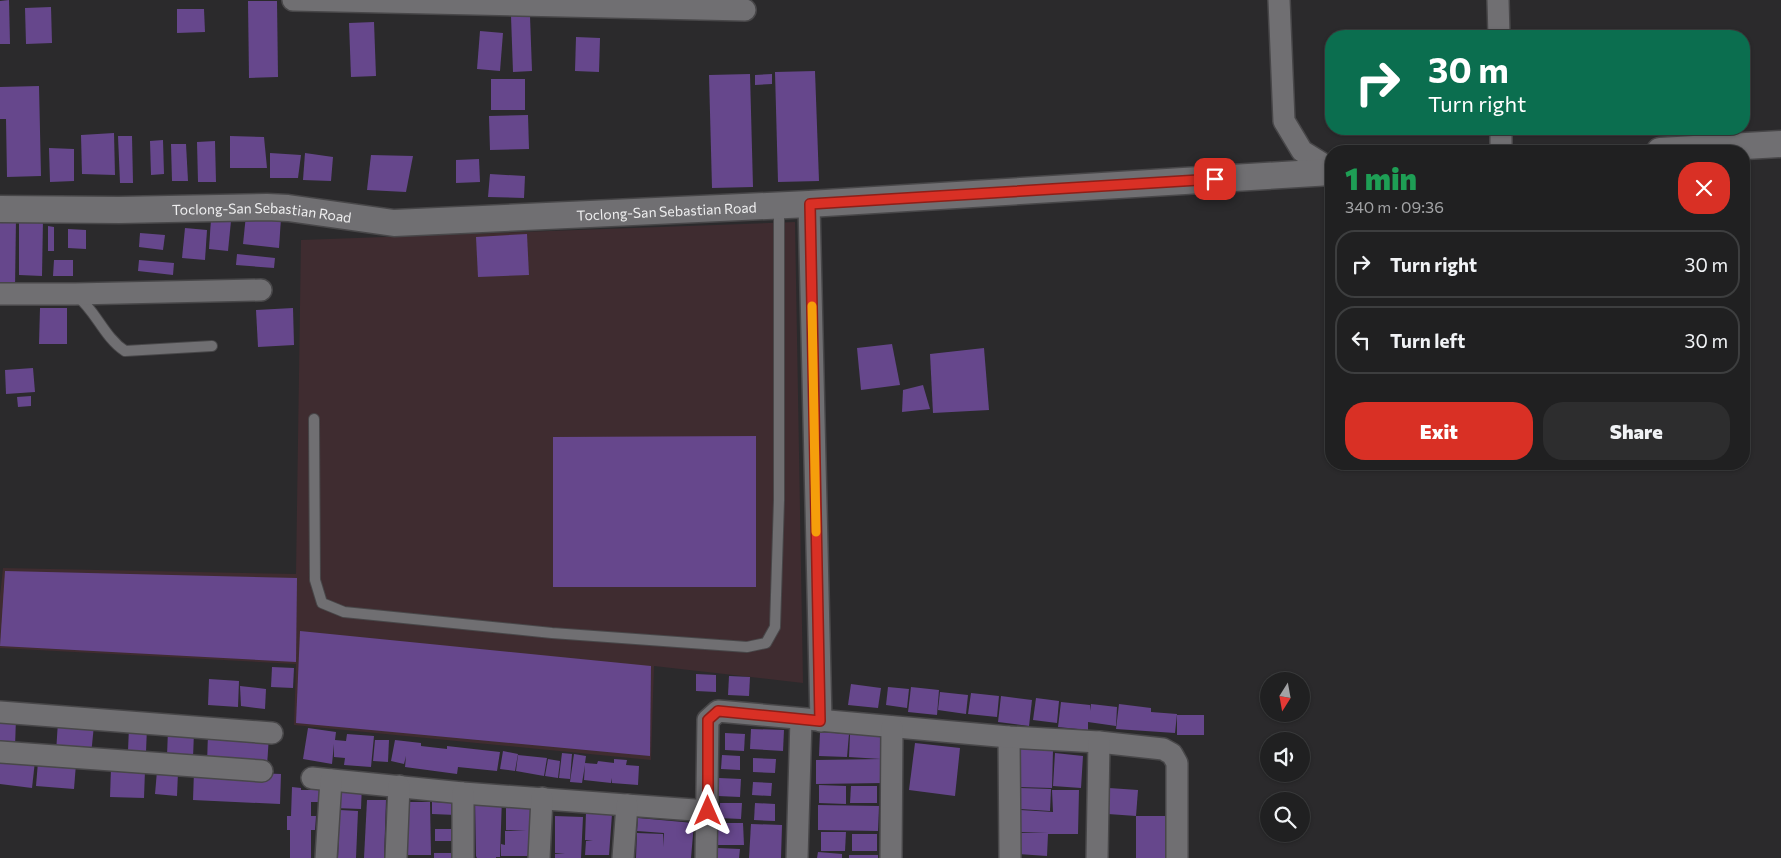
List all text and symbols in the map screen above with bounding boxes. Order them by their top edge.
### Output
text: 30 m [1428,47,1509,90]
icon: right [1345,50,1410,115]
text: Turn right [1428,90,1526,117]
pin [1194,158,1236,200]
text: 1 min [1345,159,1417,196]
button: close [1678,162,1730,214]
icon: arrive [1201,165,1229,193]
text: 340 m · 09:36 [1345,197,1444,216]
street label: Toclong-San Sebastian Road [172,198,353,225]
street label: Toclong-San Sebastian Road [576,198,757,223]
icon: right [1347,250,1375,278]
text: Turn right [1390,253,1477,276]
text: 30 m [1685,253,1728,276]
icon: left [1347,326,1375,354]
text: Turn left [1390,329,1465,352]
text: 30 m [1685,329,1728,352]
button: Exit [1345,402,1533,460]
button: Share [1543,402,1730,460]
north arrow [1260,672,1310,722]
map controls [1260,672,1310,842]
button: sound [1260,732,1310,782]
position arrow [681,784,733,836]
button: search [1260,792,1310,842]

